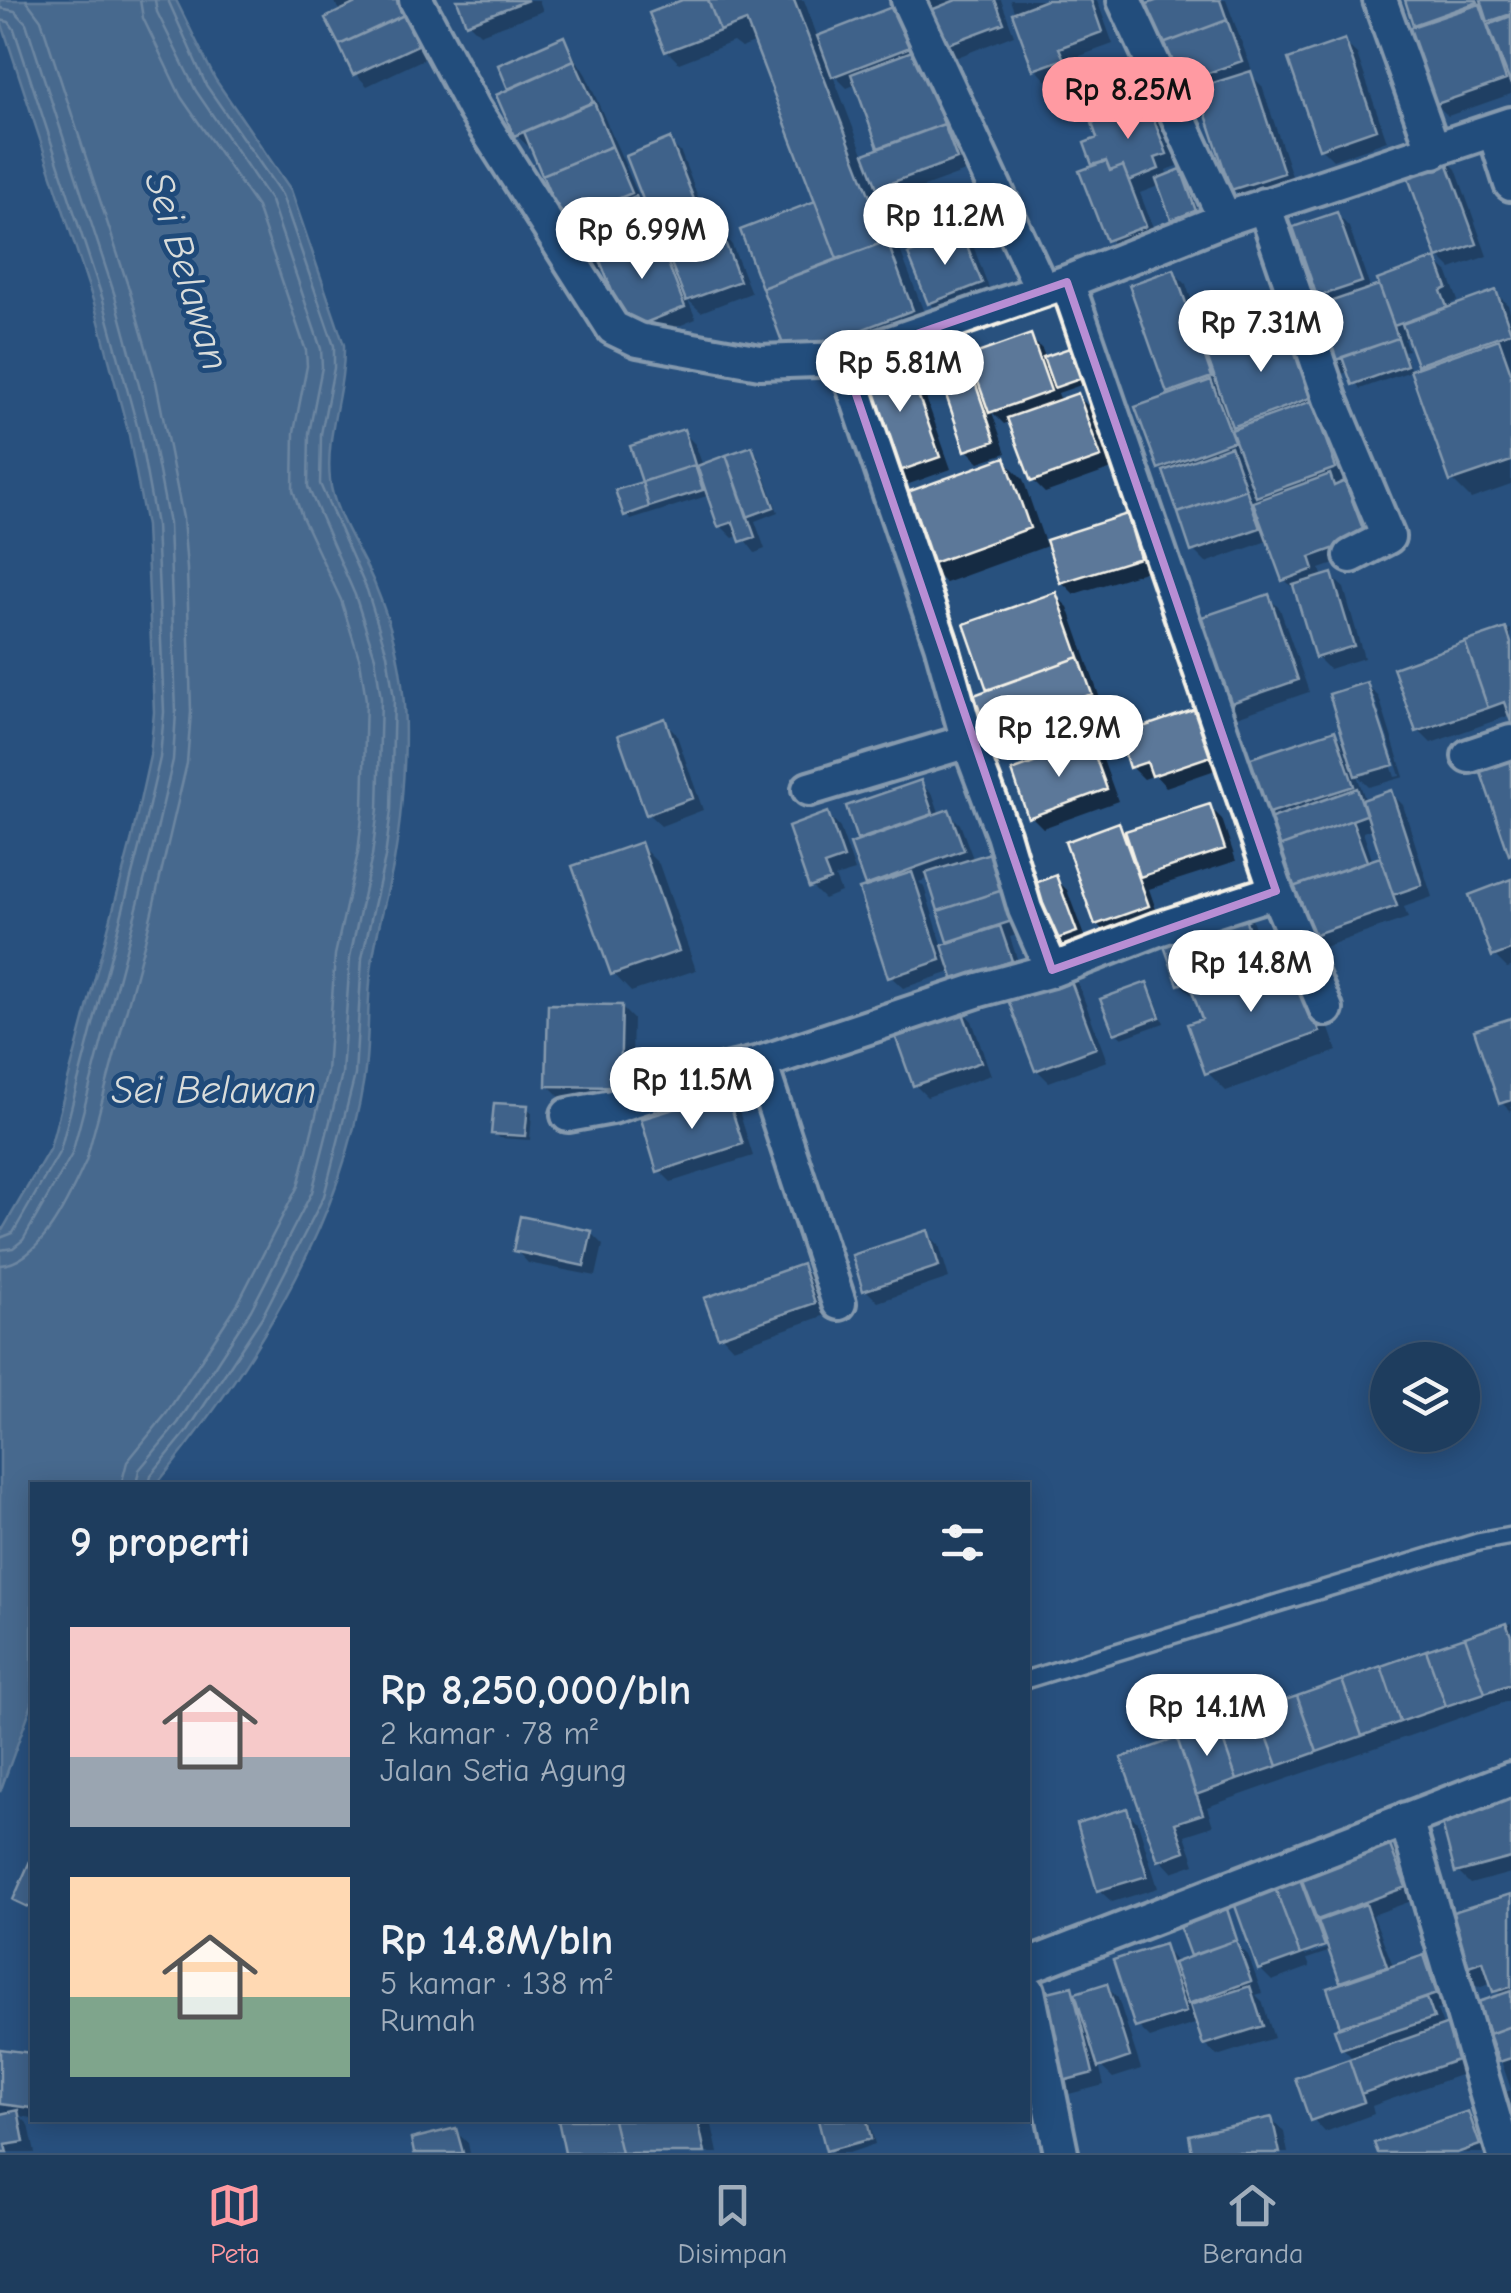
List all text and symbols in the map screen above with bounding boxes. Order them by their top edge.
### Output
pin: Rp 8.25M [1025,57,1231,142]
text: Rp 8.25M [1064,71,1192,108]
water label: Sei Belawan [135,166,239,376]
pin: Rp 11.2M [842,183,1048,268]
pin: Rp 6.99M [539,197,745,282]
text: Rp 11.2M [885,197,1005,234]
text: Rp 6.99M [578,211,706,248]
pin: Rp 7.31M [1158,290,1364,375]
text: Rp 7.31M [1200,304,1322,341]
pin: Rp 5.81M [797,330,1003,415]
text: Rp 5.81M [838,344,962,381]
pin: Rp 12.9M [956,695,1162,780]
text: Rp 12.9M [997,709,1121,746]
pin: Rp 14.8M [1148,930,1354,1015]
text: Rp 14.8M [1190,944,1312,981]
pin: Rp 11.5M [589,1047,795,1132]
text: Rp 11.5M [632,1061,752,1098]
water label: Sei Belawan [111,1067,317,1113]
map controls [1370,1342,1480,1452]
button: layers [1370,1342,1480,1452]
icon: filters [935,1515,990,1570]
text: 9 properti [70,1518,250,1567]
text: Rp 8,250,000/bln [380,1666,691,1715]
icon: home [150,1667,270,1787]
pin: Rp 14.1M [1104,1674,1310,1759]
text: Rp 14.1M [1148,1688,1266,1725]
text: 2 kamar · 78 m² [380,1715,598,1752]
text: Jalan Setia Agung [380,1752,627,1789]
text: Rp 14.8M/bln [380,1916,613,1965]
icon: home [150,1917,270,2037]
text: 5 kamar · 138 m² [380,1965,613,2002]
text: Rumah [380,2002,476,2039]
tab: Peta [207,2178,262,2270]
tab: Disimpan [677,2178,787,2270]
tab: Beranda [1202,2178,1304,2270]

